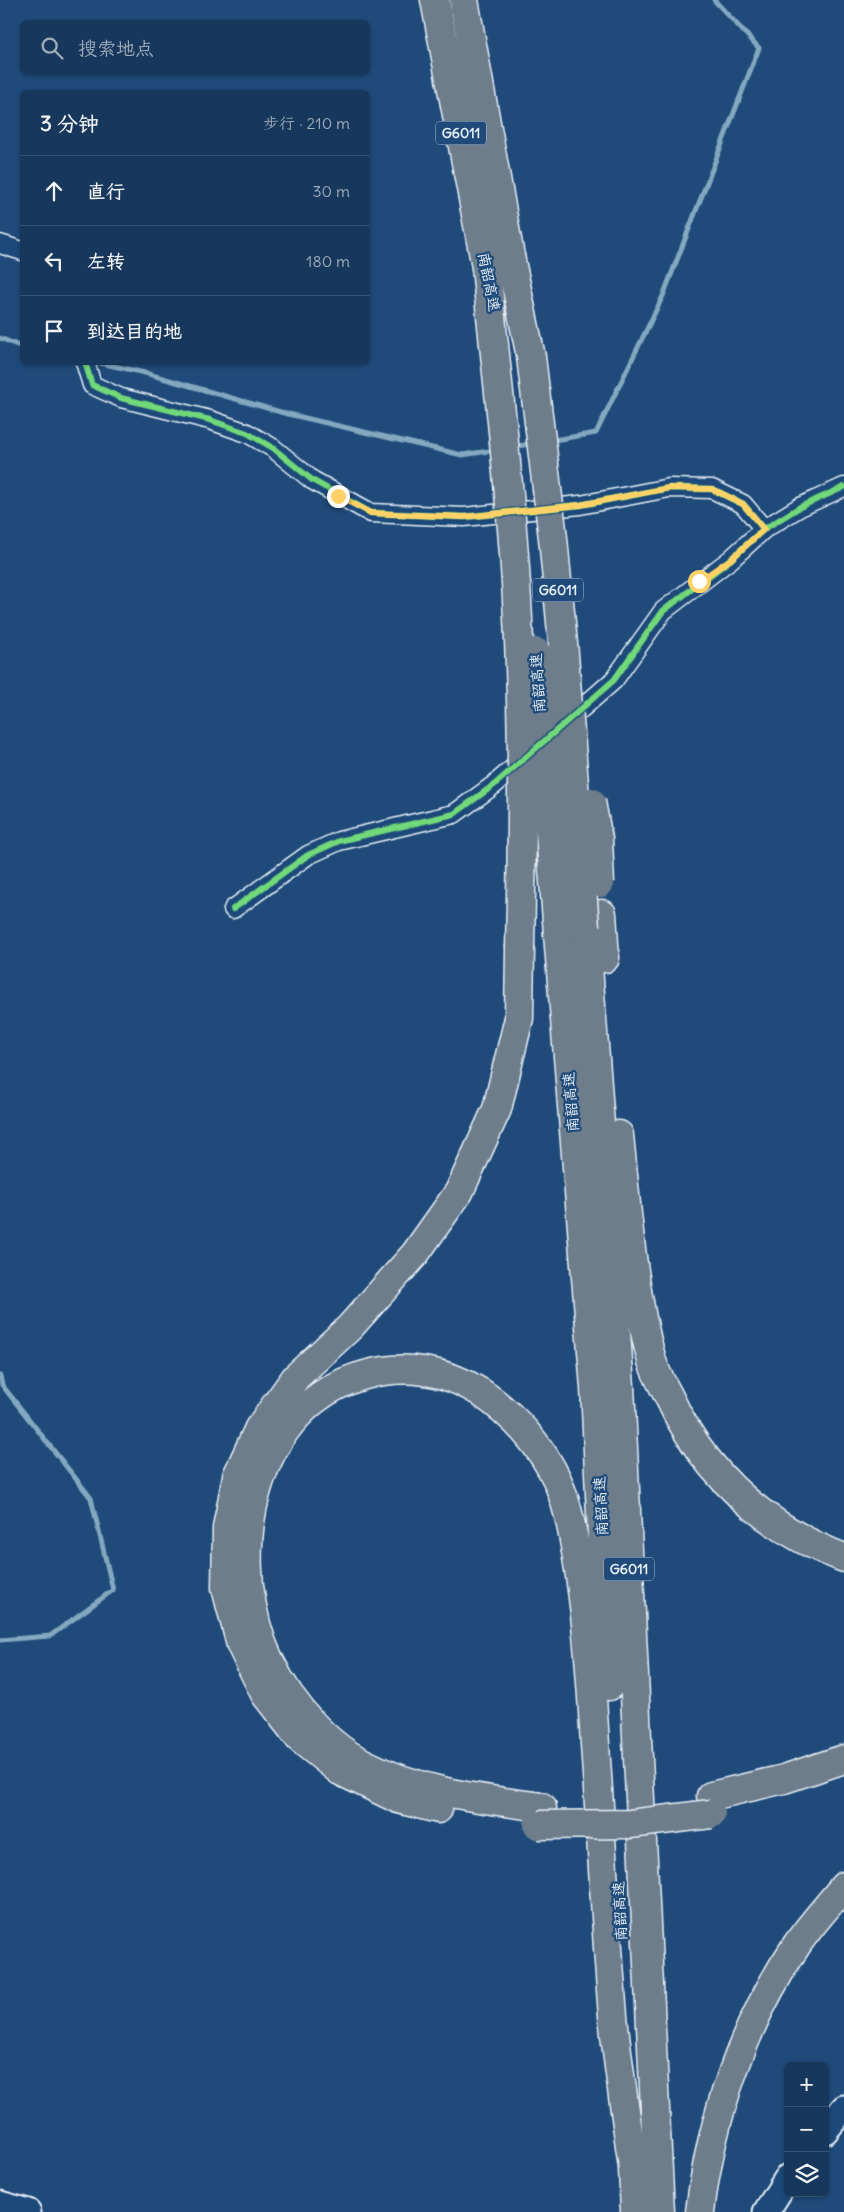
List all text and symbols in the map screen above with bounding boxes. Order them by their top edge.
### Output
search box [20,20,370,75]
icon: search [38,34,66,62]
text: 搜索地点 [78,36,154,60]
text: 3 分钟 [40,110,99,137]
text: 步行 · 210 m [263,113,350,133]
road number: G6011 [436,122,486,144]
icon: ahead [40,177,68,205]
text: 直行 [87,179,125,203]
text: 30 m [313,181,350,201]
icon: left [40,247,68,275]
text: 左转 [87,249,125,273]
text: 180 m [306,251,350,271]
street label: 南韶高速 [474,251,505,313]
icon: arrive [40,317,68,345]
text: 到达目的地 [87,319,182,343]
route end [327,485,350,508]
route start [688,570,711,593]
road number: G6011 [533,578,583,602]
street label: 南韶高速 [526,652,549,714]
street label: 南韶高速 [558,1071,583,1133]
street label: 南韶高速 [589,1476,612,1536]
road number: G6011 [604,1558,654,1580]
street label: 南韶高速 [608,1881,631,1941]
map controls [784,2062,829,2197]
button: + [784,2062,829,2107]
button: − [784,2107,829,2152]
button: layers [784,2152,829,2197]

